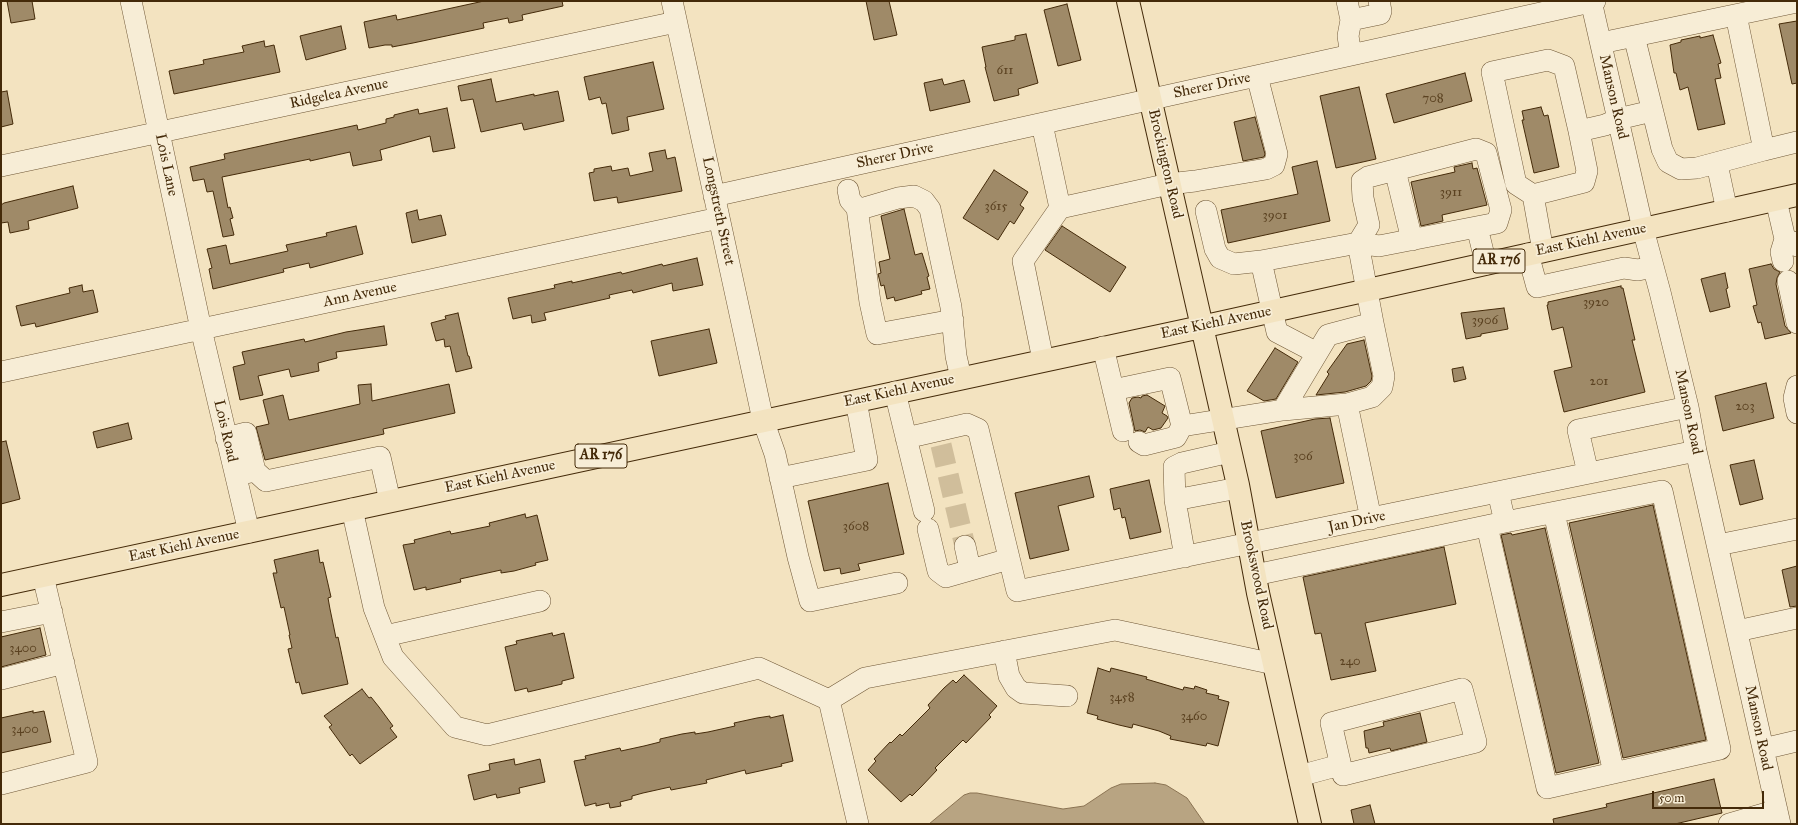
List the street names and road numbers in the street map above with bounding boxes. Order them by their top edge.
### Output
street label: Manson Road [1595,53,1631,141]
street label: Sherer Drive [1172,69,1252,103]
street label: Ridgelea Avenue [288,75,390,113]
street label: Brockington Road [1144,107,1186,221]
street label: Lois Lane [151,132,181,198]
street label: Sherer Drive [855,139,935,173]
street label: Longstreth Street [698,155,738,267]
street label: East Kiehl Avenue [1534,219,1648,261]
road number: AR 176 [1473,249,1525,273]
street label: Ann Avenue [322,278,398,312]
street label: East Kiehl Avenue [1159,302,1273,344]
street label: Manson Road [1670,368,1706,456]
street label: East Kiehl Avenue [842,370,956,412]
street label: Lois Road [209,398,241,464]
road number: AR 176 [575,444,627,468]
street label: East Kiehl Avenue [443,456,557,498]
street label: Jan Drive [1327,507,1387,537]
street label: Brookswood Road [1236,519,1276,631]
street label: East Kiehl Avenue [127,525,241,567]
street label: Manson Road [1740,684,1776,772]

